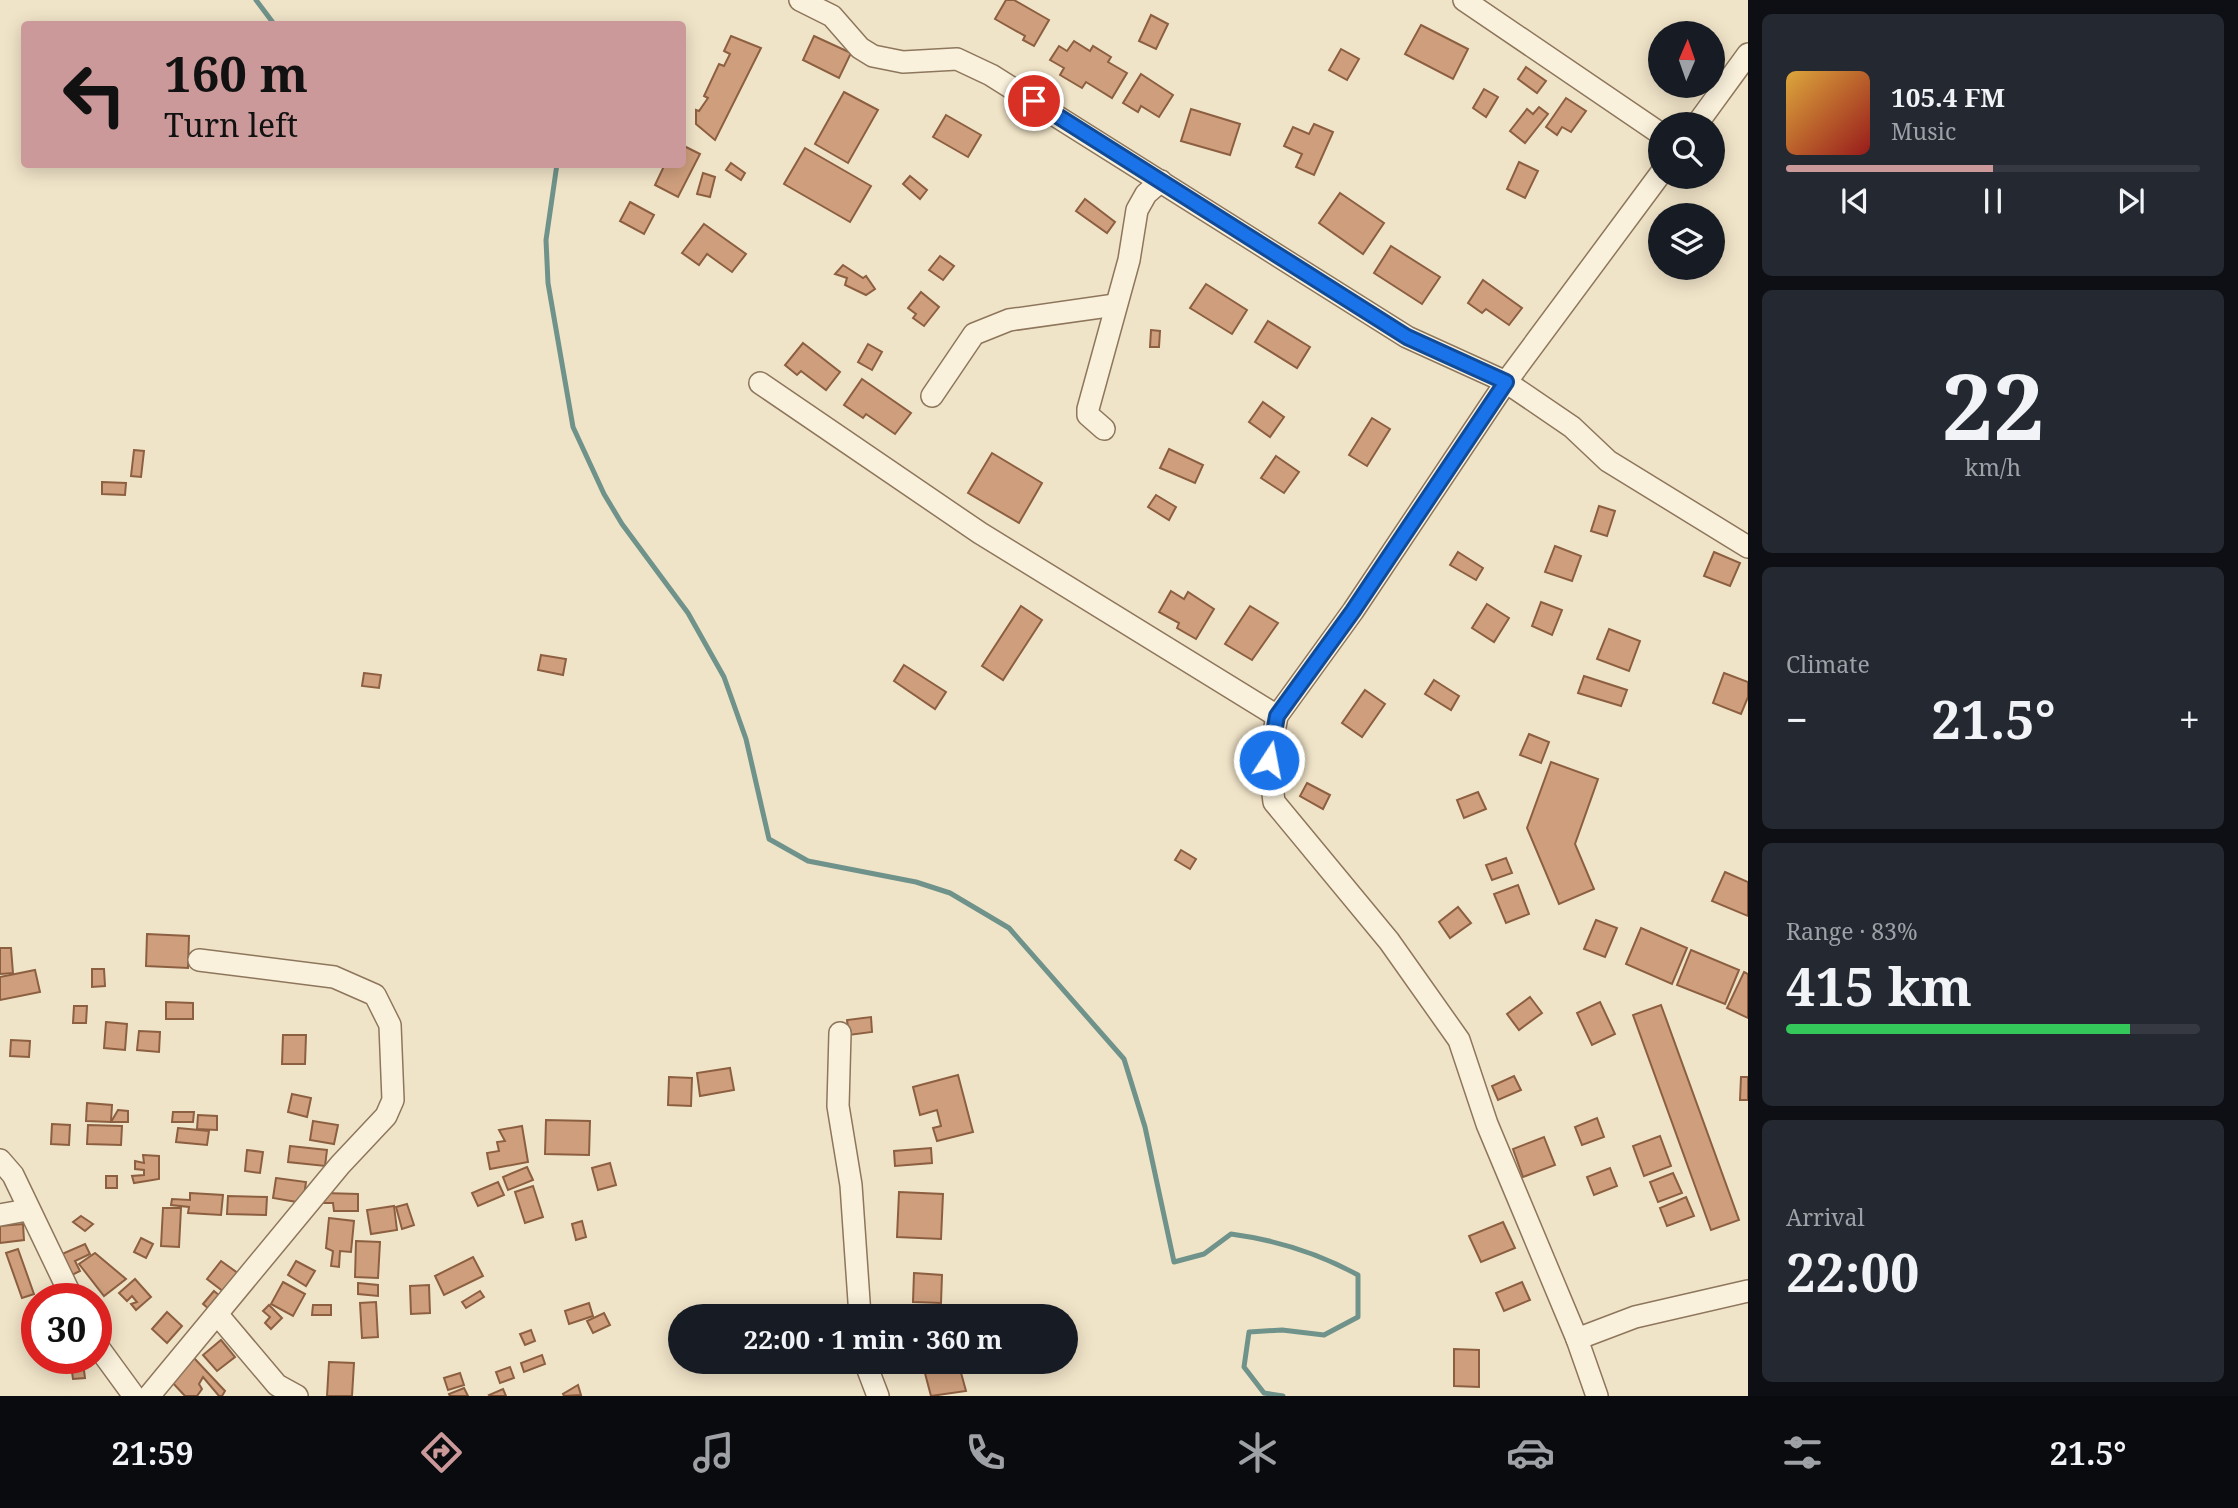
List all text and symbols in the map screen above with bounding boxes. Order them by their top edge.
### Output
north arrow [1648,21,1726,98]
map controls [1648,21,1725,280]
text: 160 m [164,40,308,106]
icon: left [49,49,140,140]
pin [1004,71,1064,131]
text: 105.4 FM [1891,79,2005,115]
icon: arrive [1015,82,1053,120]
text: Turn left [164,103,298,146]
button: search [1648,112,1725,189]
text: Music [1891,115,1956,147]
icon: previous [1836,182,1874,220]
icon: pause [1974,182,2012,220]
icon: next [2112,182,2150,220]
button: layers [1648,203,1725,280]
text: 22 [1942,343,2044,467]
text: km/h [1965,451,2021,483]
text: Climate [1786,648,1870,680]
text: 21.5° [1931,683,2056,754]
text: − [1786,693,1808,745]
text: + [2179,693,2200,745]
position arrow [1232,723,1306,797]
text: Range · 83% [1786,915,1918,947]
text: 415 km [1786,950,1972,1021]
text: Arrival [1786,1201,1865,1233]
text: 22:00 [1786,1236,1919,1307]
speed limit sign: 30 [21,1283,112,1374]
text: 22:00 · 1 min · 360 m [743,1321,1003,1357]
icon: directions [417,1428,466,1477]
icon: music [689,1428,738,1477]
icon: phone [961,1428,1010,1477]
icon: climate [1233,1428,1282,1477]
icon: car [1506,1428,1555,1477]
icon: filters [1778,1428,1827,1477]
text: 21:59 [112,1431,194,1474]
text: 21.5° [2050,1431,2126,1474]

